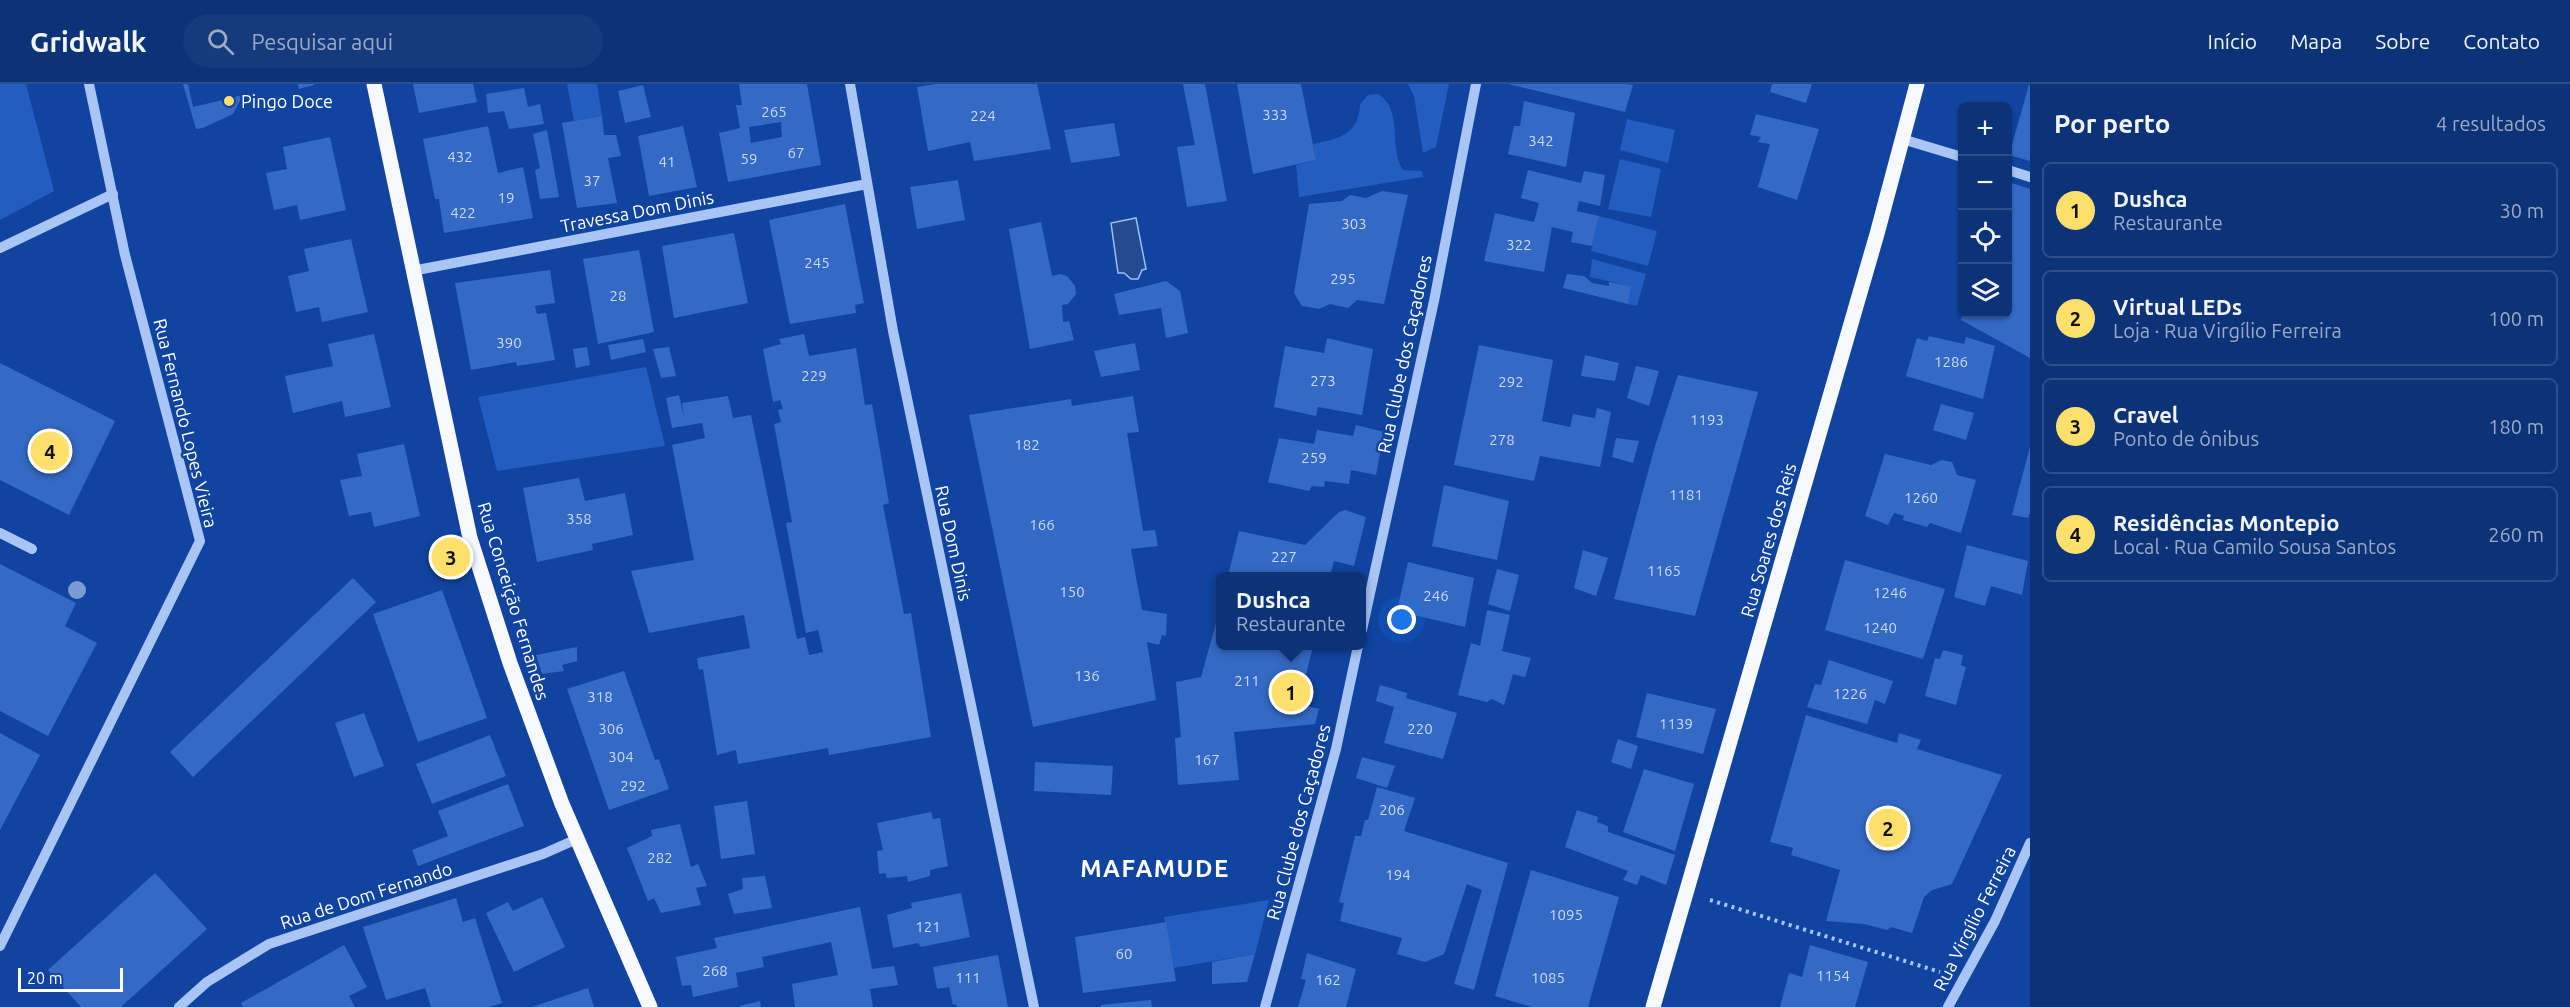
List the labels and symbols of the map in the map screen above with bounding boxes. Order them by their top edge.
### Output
place label: Pingo Doce [241,91,333,111]
marker: Pingo Doce [222,94,236,108]
house number: 265 [761,103,787,120]
house number: 333 [1262,106,1288,123]
house number: 224 [970,107,996,124]
house number: 342 [1528,132,1554,149]
house number: 67 [788,144,804,161]
house number: 432 [447,148,473,165]
house number: 59 [741,150,757,167]
house number: 41 [659,153,675,170]
house number: 37 [584,172,600,189]
street label: Travessa Dom Dinis [559,186,715,236]
house number: 19 [498,189,514,206]
house number: 422 [450,204,476,221]
house number: 303 [1341,215,1367,232]
house number: 322 [1506,236,1532,253]
street label: Rua Clube dos Caçadores [1373,253,1435,455]
house number: 245 [804,254,830,271]
house number: 295 [1330,270,1356,287]
house number: 28 [610,287,626,304]
street label: Rua Fernando Lopes Vieira [150,316,222,530]
house number: 390 [496,334,522,351]
house number: 1286 [1934,353,1968,370]
house number: 229 [801,367,827,384]
house number: 273 [1310,372,1336,389]
house number: 292 [1498,373,1524,390]
house number: 1193 [1690,411,1724,428]
pin: 4 [31,428,70,473]
house number: 278 [1489,431,1515,448]
house number: 182 [1014,436,1040,453]
house number: 259 [1301,449,1327,466]
street label: Rua Soares dos Reis [1736,461,1800,619]
street label: Rua Dom Dinis [932,484,976,603]
house number: 1181 [1669,486,1703,503]
house number: 1260 [1904,489,1938,506]
street label: Rua Conceição Fernandes [474,500,554,703]
house number: 358 [566,510,592,527]
house number: 166 [1029,516,1055,533]
pin: 3 [432,534,470,580]
house number: 227 [1271,548,1297,565]
house number: 1165 [1647,562,1681,579]
house number: 150 [1059,583,1085,600]
house number: 1246 [1873,584,1907,601]
house number: 246 [1423,587,1449,604]
your location [1387,605,1416,634]
house number: 1240 [1863,619,1897,636]
house number: 136 [1074,667,1100,684]
pin: 1 [1272,670,1310,714]
house number: 211 [1234,672,1260,689]
house number: 1226 [1833,685,1867,702]
house number: 318 [587,688,613,705]
house number: 1139 [1659,715,1693,732]
house number: 306 [598,720,624,737]
house number: 220 [1407,720,1433,737]
street label: Rua Clube dos Caçadores [1262,722,1334,922]
house number: 304 [608,748,634,765]
house number: 167 [1194,751,1220,768]
house number: 292 [620,777,646,794]
house number: 206 [1379,801,1405,818]
pin: 2 [1868,806,1908,850]
street label: Rua Virgílio Ferreira [1929,842,2019,994]
house number: 282 [647,849,673,866]
district label: MAFAMUDE [1080,855,1230,882]
street label: Rua de Dom Fernando [278,858,454,932]
house number: 194 [1385,866,1411,883]
house number: 1095 [1549,906,1583,923]
house number: 121 [915,918,941,935]
house number: 60 [1116,945,1132,962]
house number: 268 [702,962,728,979]
scale bar [18,965,123,992]
house number: 1154 [1816,967,1850,984]
house number: 111 [955,969,981,986]
house number: 1085 [1531,969,1565,986]
house number: 162 [1315,971,1341,988]

